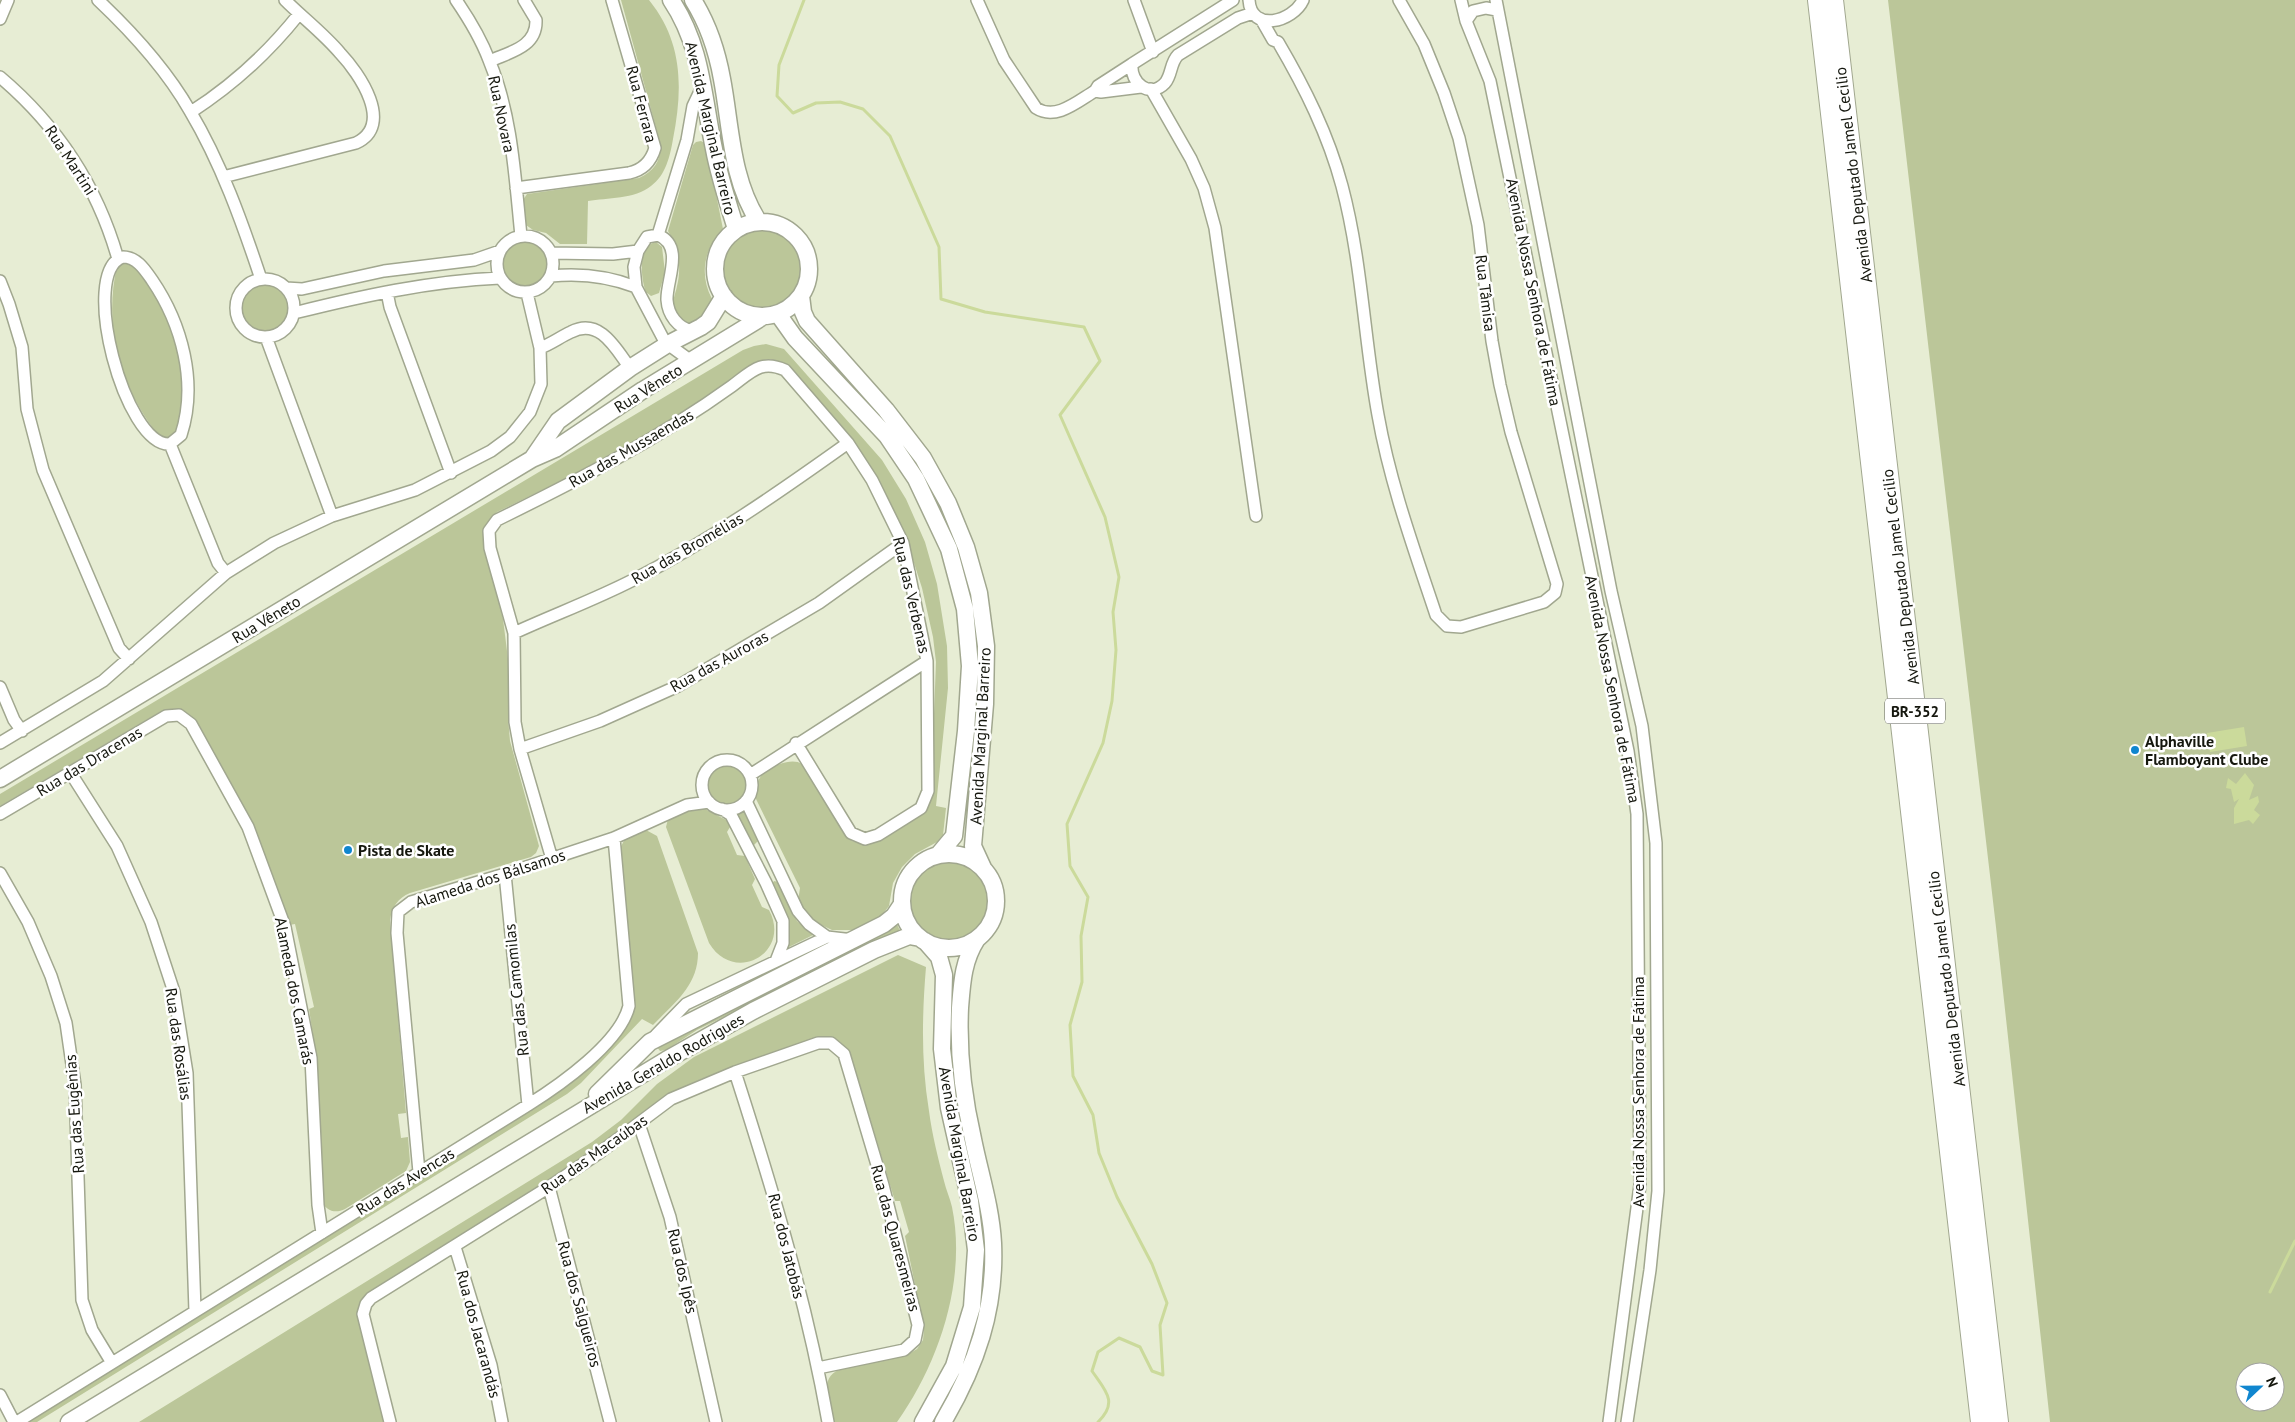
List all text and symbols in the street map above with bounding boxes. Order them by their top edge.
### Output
street label: Avenida Marginal Barreiro [681,39,741,217]
street label: Rua Ferrara [622,63,662,145]
street label: Avenida Deputado Jamel Cecilio [1830,66,1876,284]
street label: Rua Novara [484,74,520,154]
street label: Rua Martini [41,121,101,199]
street label: Avenida Nossa Senhora de Fátima [1502,176,1566,408]
street label: Rua Tâmisa [1471,253,1501,333]
street label: Rua Vêneto [610,359,686,417]
street label: Rua das Mussaendas [565,404,697,492]
street label: Avenida Deputado Jamel Cecilio [1877,468,1923,686]
street label: Rua das Bromélias [628,508,747,588]
street label: Rua das Verbenas [889,535,935,656]
street label: Avenida Nossa Senhora de Fátima [1581,573,1645,805]
street label: Rua Vêneto [228,591,304,647]
street label: Rua das Auroras [666,626,772,696]
street label: Avenida Marginal Barreiro [965,647,995,825]
road number: BR-352 [1885,698,1945,724]
street label: Rua das Dracenas [32,721,146,800]
place label: Alphaville Flamboyant Clube [2145,731,2268,769]
marker: Alphaville Flamboyant Clube [2129,744,2141,756]
place label: Pista de Skate [358,840,454,860]
marker: Pista de Skate [342,844,354,856]
street label: Alameda dos Bálsamos [412,844,568,912]
street label: Avenida Deputado Jamel Cecilio [1923,870,1969,1088]
street label: Alameda dos Camarás [271,916,319,1067]
street label: Rua das Camomilas [499,923,533,1057]
street label: Avenida Nossa Senhora de Fátima [1628,976,1648,1208]
street label: Rua das Rosálias [161,986,197,1102]
street label: Avenida Geraldo Rodrigues [579,1008,748,1118]
street label: Rua das Eugênias [60,1054,88,1174]
street label: Avenida Marginal Barreiro [935,1065,985,1243]
street label: Rua das Macaúbas [537,1110,651,1198]
street label: Rua das Avencas [352,1143,458,1219]
street label: Rua das Quaresmeiras [867,1162,925,1314]
street label: Rua dos Jatobás [764,1191,810,1301]
street label: Rua dos Ipês [664,1227,703,1316]
street label: Rua dos Salgueiros [554,1239,607,1370]
street label: Rua dos Jacarandás [452,1268,506,1400]
north arrow [2235,1362,2285,1412]
text: N [2262,1374,2282,1390]

